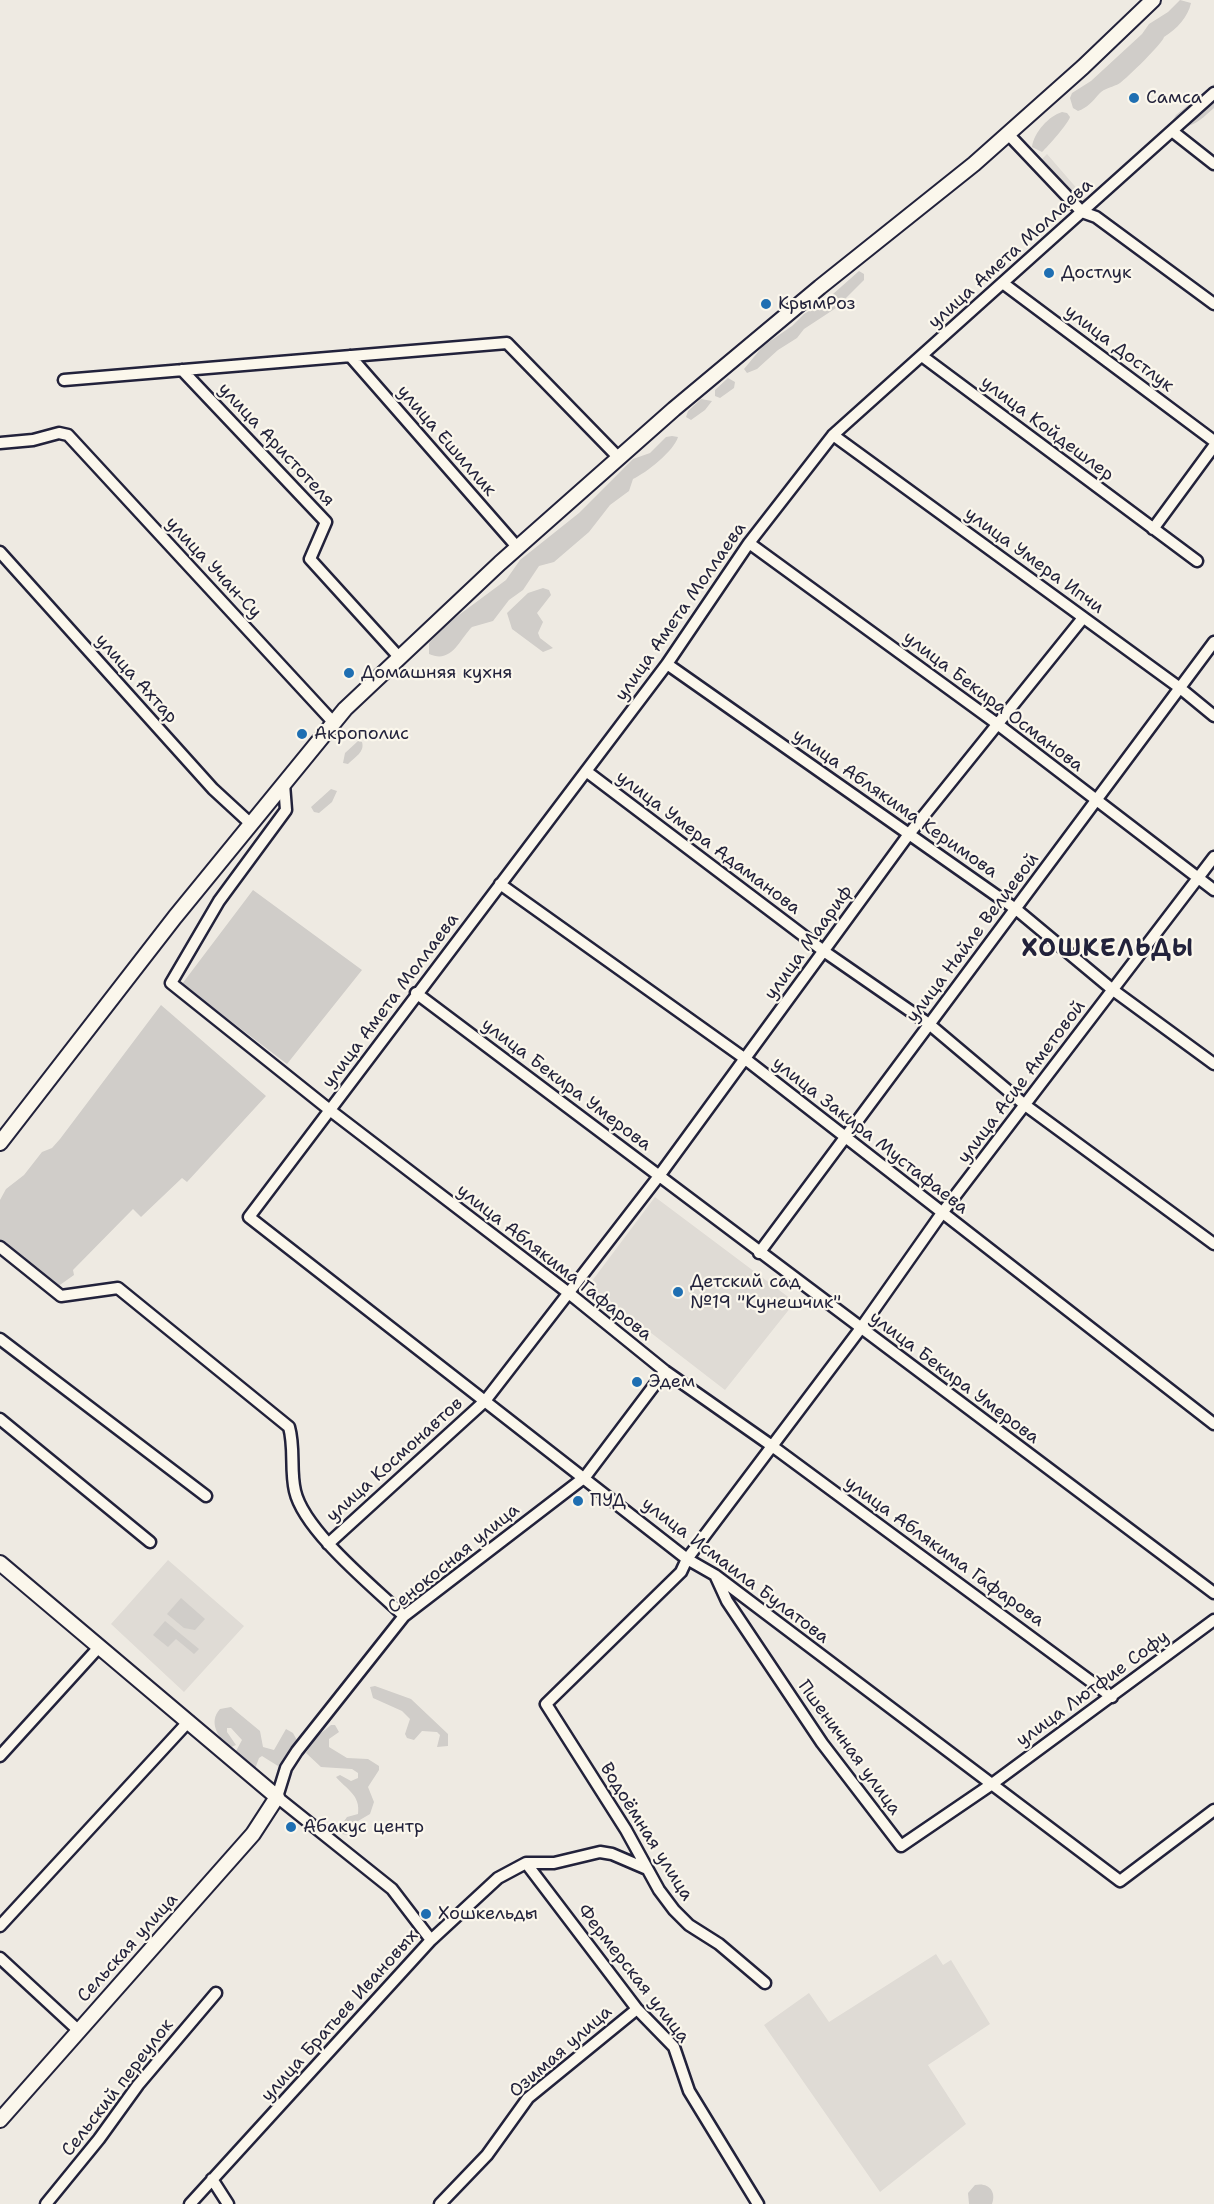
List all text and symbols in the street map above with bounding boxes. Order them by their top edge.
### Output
place label: Самса [1146,87,1202,109]
marker: Самса [1127,91,1141,105]
street label: улица Амета Моллаева [924,175,1098,333]
place label: Достлук [1061,262,1132,284]
marker: Достлук [1042,266,1056,280]
place label: КрымРоз [778,293,856,315]
marker: КрымРоз [759,297,773,311]
street label: улица Достлук [1060,301,1178,397]
street label: улица Койдешлер [976,372,1118,486]
street label: улица Аристотеля [213,379,339,511]
street label: улица Ешиллик [392,381,500,501]
street label: улица Умера Ипчи [960,503,1108,619]
street label: улица Учан-Су [160,513,266,623]
street label: улица Амета Моллаева [611,518,751,706]
street label: улица Бекира Османова [899,627,1087,777]
street label: улица Ахтар [90,630,182,728]
place label: Домашняя кухня [361,662,512,684]
marker: Домашняя кухня [342,666,356,680]
place label: Акрополис [314,723,409,745]
street label: улица Аблякима Керимова [788,725,1002,883]
marker: Акрополис [295,727,309,741]
street label: улица Умера Адаманова [611,766,805,920]
street label: улица Найле Велиевой [902,849,1044,1027]
street label: улица Маариф [760,882,858,1004]
street label: улица Амета Моллаева [318,909,464,1093]
district label: ХОШКЕЛЬДЫ [1021,936,1195,964]
street label: улица Асие Аметовой [954,996,1090,1168]
street label: улица Бекира Умерова [477,1014,655,1156]
street label: улица Закира Мустафаева [768,1053,972,1219]
street label: улица Аблякима Гафарова [452,1180,656,1346]
place label: Детский сад №19 "Кунешчик" [690,1271,841,1314]
marker: Детский сад №19 "Кунешчик" [671,1285,685,1299]
street label: улица Бекира Умерова [865,1307,1043,1449]
place label: Эдем [649,1371,695,1393]
marker: Эдем [630,1375,644,1389]
street label: улица Космонавтов [322,1393,468,1527]
street label: улица Аблякима Гафарова [840,1472,1048,1632]
place label: ПУД [590,1490,626,1512]
street label: улица Исмаила Булатова [637,1493,833,1649]
marker: ПУД [571,1494,585,1508]
street label: Сенокосная улица [384,1499,524,1619]
street label: улица Лютфие Софу [1012,1626,1174,1752]
street label: Пшеничная улица [793,1676,905,1820]
street label: Водоёмная улица [595,1759,697,1905]
place label: Абакус центр [303,1816,424,1838]
marker: Абакус центр [284,1820,298,1834]
street label: Сельская улица [73,1889,183,2007]
street label: Фермерская улица [572,1900,694,2048]
place label: Хошкельды [438,1903,538,1925]
marker: Хошкельды [419,1907,433,1921]
street label: улица Братьев Ивановых [257,1925,423,2107]
street label: Озимая улица [505,2002,617,2102]
street label: Сельский переулок [58,2015,178,2161]

